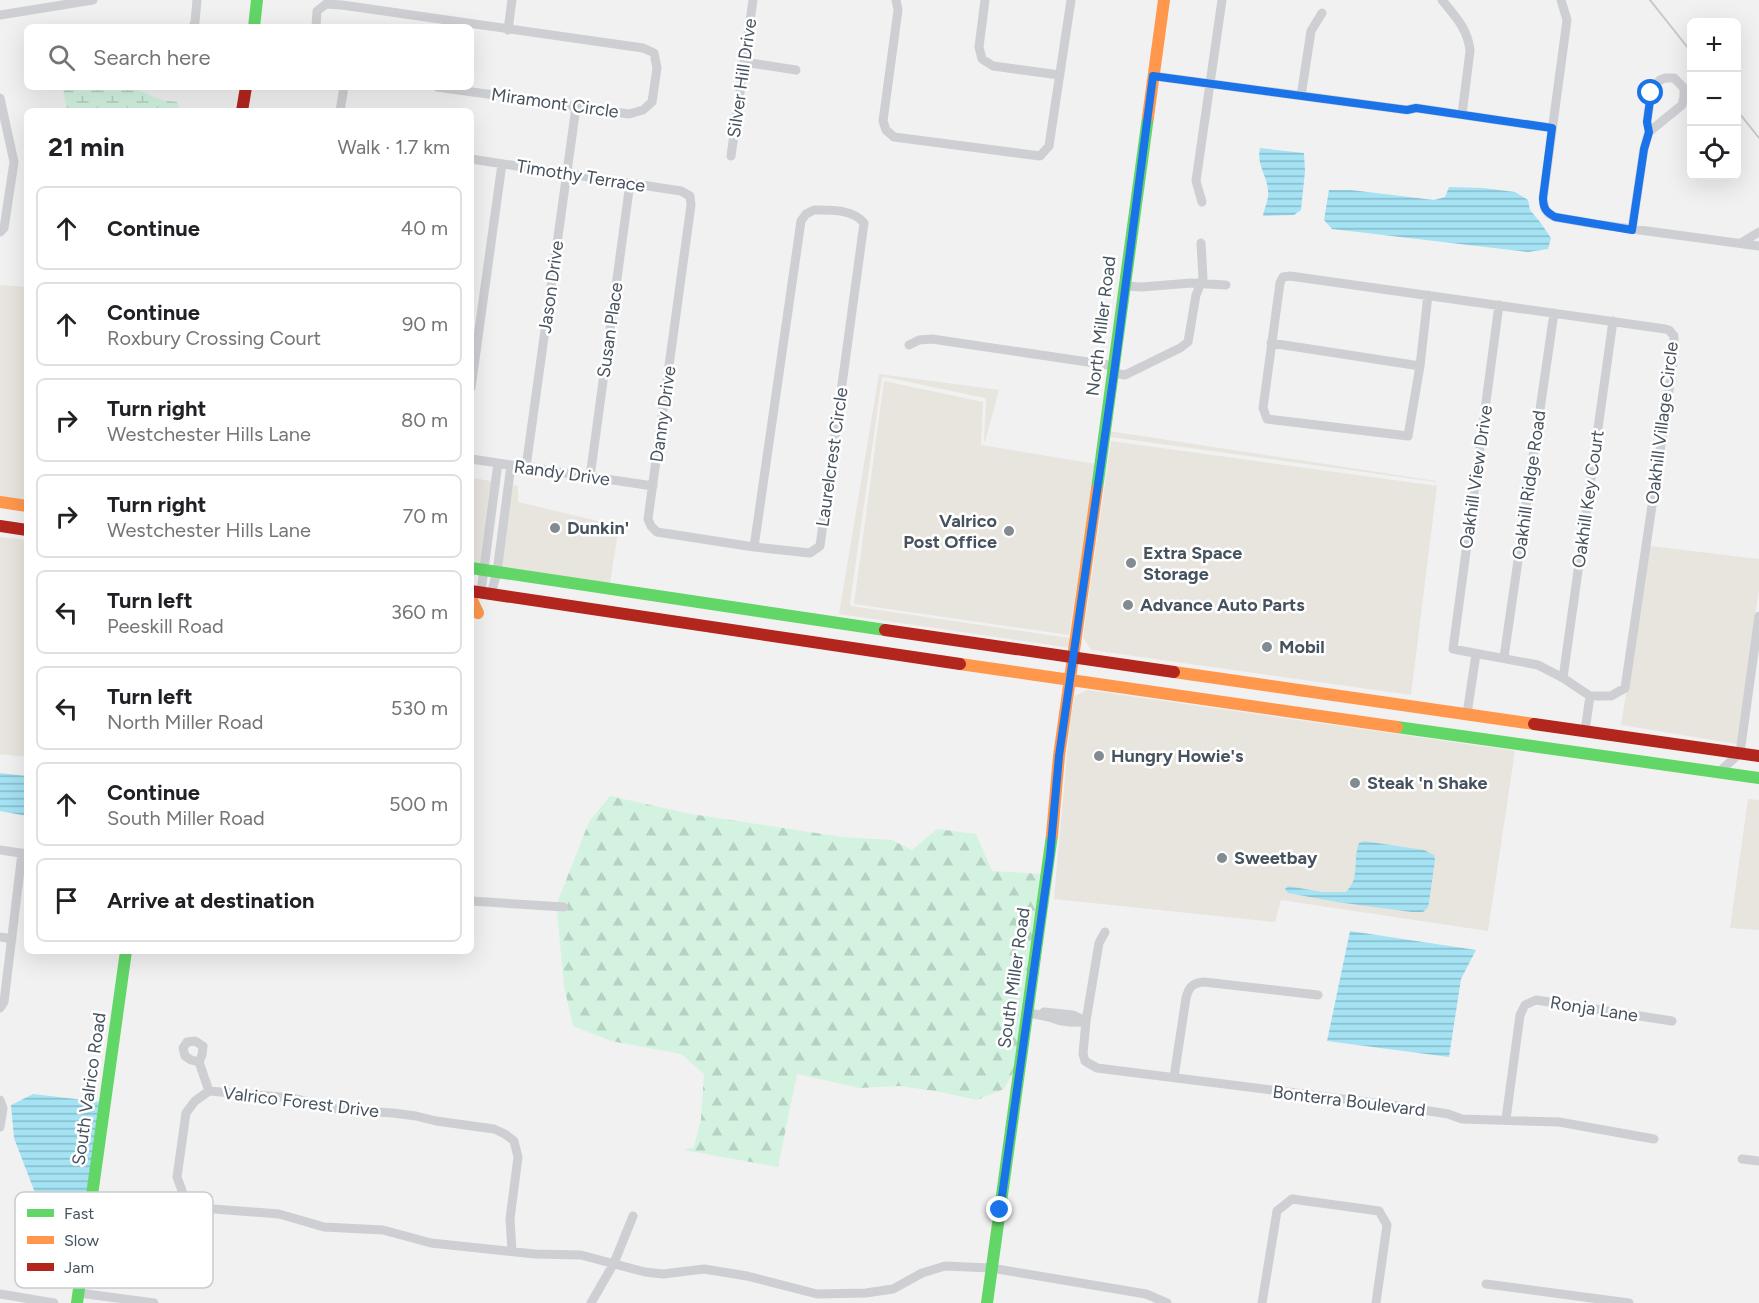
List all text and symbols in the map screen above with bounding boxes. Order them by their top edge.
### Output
street label: Silver Hill Drive [723,17,761,139]
map controls [1687,18,1741,180]
button: + [1687,18,1741,72]
search box [24,24,474,90]
icon: search [45,41,78,74]
text: Search here [93,44,211,71]
button: − [1687,72,1741,126]
route start [1637,79,1663,105]
street label: Miramont Circle [490,83,620,123]
button: locate [1687,126,1741,180]
text: 21 min [48,131,124,163]
text: Walk · 1.7 km [338,135,450,159]
street label: Timothy Terrace [515,155,647,197]
icon: ahead [50,212,83,245]
text: Continue [107,215,200,242]
text: 40 m [401,216,448,240]
street label: Jason Drive [534,239,568,335]
street label: North Miller Road [1081,255,1121,397]
street label: Susan Place [592,281,628,379]
text: Continue [107,299,200,326]
icon: ahead [50,308,83,341]
text: 90 m [402,312,448,336]
text: Roxbury Crossing Court [107,326,321,350]
street label: Oakhill Village Circle [1641,340,1683,506]
street label: Danny Drive [645,364,681,464]
street label: Laurelcrest Circle [811,386,853,528]
text: Turn right [107,395,206,422]
icon: right [50,404,83,437]
street label: Oakhill View Drive [1455,404,1497,550]
text: 80 m [401,408,448,432]
street label: Oakhill Ridge Road [1508,409,1550,561]
text: Westchester Hills Lane [107,422,311,446]
street label: Oakhill Key Court [1567,428,1609,569]
street label: Randy Drive [513,455,612,491]
text: Turn right [107,491,206,518]
icon: right [50,500,83,533]
text: 70 m [402,504,448,528]
place label: Valrico Post Office [903,510,997,553]
place label: Dunkin' [567,517,629,539]
text: Westchester Hills Lane [107,518,311,542]
marker: Dunkin' [548,521,562,535]
marker: Valrico Post Office [1002,524,1016,538]
place label: Extra Space Storage [1143,542,1242,585]
marker: Extra Space Storage [1124,556,1138,570]
text: Turn left [107,587,193,614]
place label: Advance Auto Parts [1140,594,1305,616]
icon: left [50,596,83,629]
marker: Advance Auto Parts [1121,598,1135,612]
text: 360 m [391,600,448,624]
text: Peeskill Road [107,614,224,638]
place label: Mobil [1279,636,1325,658]
marker: Mobil [1260,640,1274,654]
text: Turn left [107,683,193,710]
icon: left [50,692,83,725]
text: 530 m [391,696,448,720]
text: North Miller Road [107,710,264,734]
place label: Hungry Howie's [1111,745,1244,767]
marker: Hungry Howie's [1092,749,1106,763]
place label: Steak 'n Shake [1367,772,1487,794]
marker: Steak 'n Shake [1348,776,1362,790]
text: Continue [107,779,200,806]
icon: ahead [50,788,83,821]
text: 500 m [389,792,448,816]
text: South Miller Road [107,806,265,830]
place label: Sweetbay [1234,847,1318,869]
marker: Sweetbay [1215,851,1229,865]
icon: arrive [50,884,83,917]
text: Arrive at destination [107,887,315,914]
street label: South Miller Road [993,906,1035,1050]
street label: Ronja Lane [1549,991,1640,1027]
street label: South Valrico Road [67,1011,111,1167]
street label: Bonterra Boulevard [1271,1081,1427,1121]
street label: Valrico Forest Drive [222,1082,380,1123]
legend [15,1192,213,1288]
route end [986,1196,1012,1222]
text: Fast [64,1204,94,1223]
text: Slow [64,1231,99,1250]
text: Jam [64,1258,94,1277]

